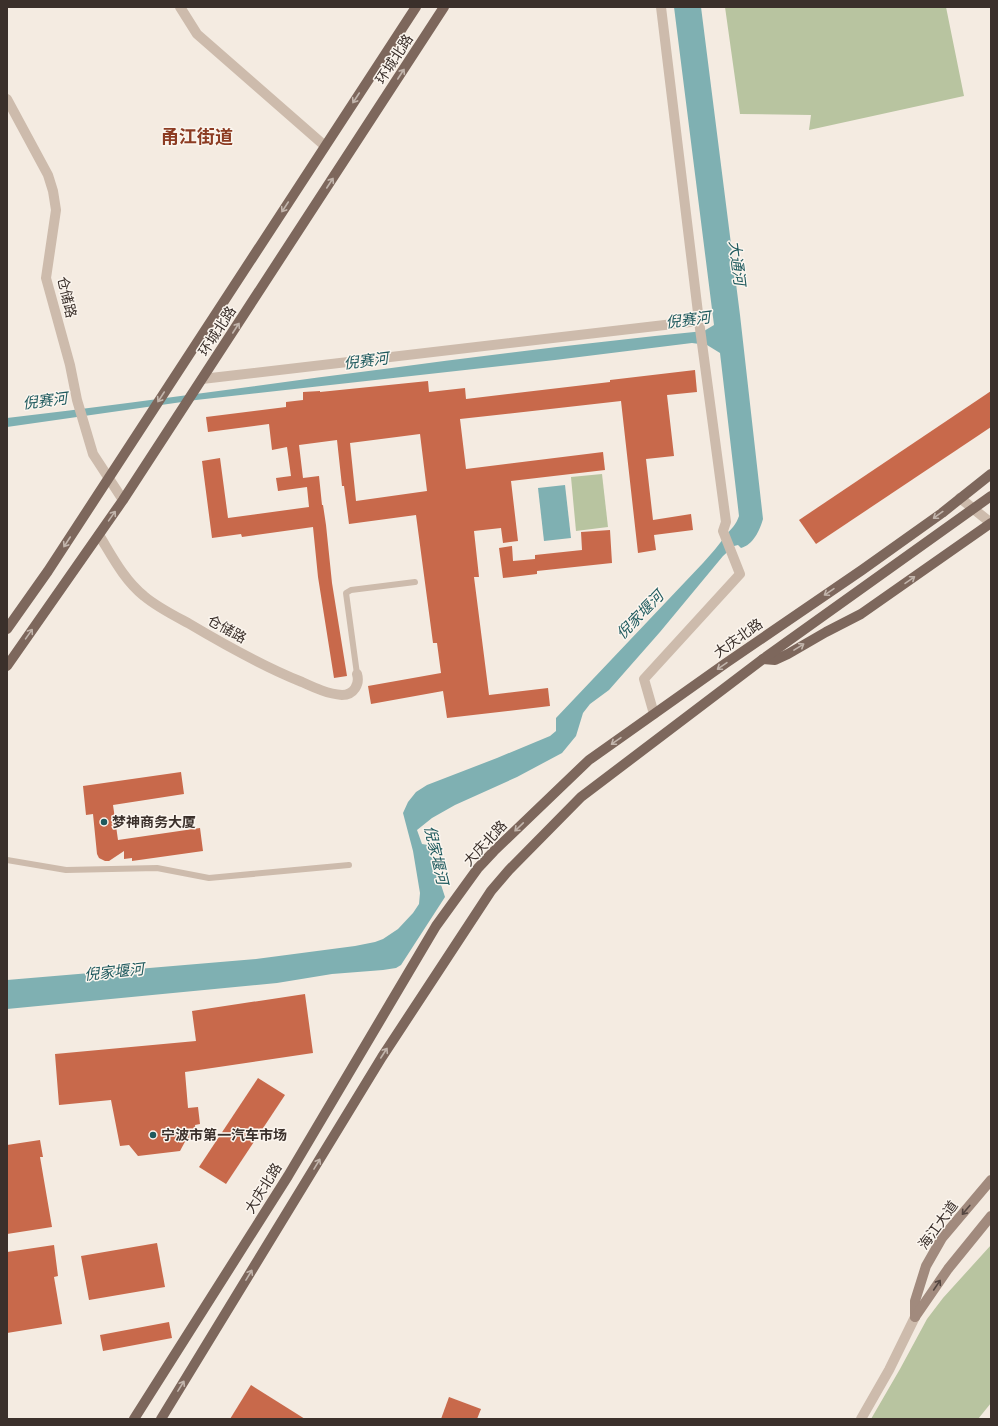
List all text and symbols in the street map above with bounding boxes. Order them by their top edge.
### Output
street label: 环城北路 [372,31,417,87]
one-way arrow [397,68,405,80]
one-way arrow [352,92,360,103]
district label: 甬江街道 [161,126,233,148]
one-way arrow [326,177,334,189]
one-way arrow [281,201,289,212]
water label: 大通河 [725,240,749,289]
street label: 仓储路 [54,275,80,319]
street label: 环城北路 [195,303,240,359]
water label: 倪赛河 [665,308,714,332]
one-way arrow [232,322,240,333]
water label: 倪赛河 [343,349,392,373]
water label: 倪赛河 [22,389,71,413]
one-way arrow [156,391,164,403]
one-way arrow [108,511,116,522]
one-way arrow [933,511,944,519]
one-way arrow [62,536,70,548]
one-way arrow [904,576,915,584]
water label: 倪家堰河 [613,585,669,643]
one-way arrow [824,588,835,596]
street label: 仓储路 [204,612,249,647]
street label: 大庆北路 [710,615,766,661]
one-way arrow [25,629,33,640]
one-way arrow [793,643,804,651]
one-way arrow [717,662,728,670]
one-way arrow [611,737,622,745]
place label: 梦神商务大厦 [112,814,196,831]
marker: 梦神商务大厦 [99,817,109,827]
street label: 大庆北路 [460,817,511,870]
one-way arrow [514,822,524,832]
water label: 倪家堰河 [420,824,452,889]
water label: 倪家堰河 [83,960,148,984]
one-way arrow [381,1047,389,1059]
place label: 宁波市第一汽车市场 [161,1127,287,1144]
marker: 宁波市第一汽车市场 [148,1130,158,1140]
one-way arrow [313,1158,321,1170]
street label: 大庆北路 [241,1160,285,1217]
street label: 海江大道 [915,1198,962,1253]
one-way arrow [962,1204,970,1215]
one-way arrow [246,1269,254,1281]
one-way arrow [933,1280,941,1291]
one-way arrow [177,1381,185,1392]

